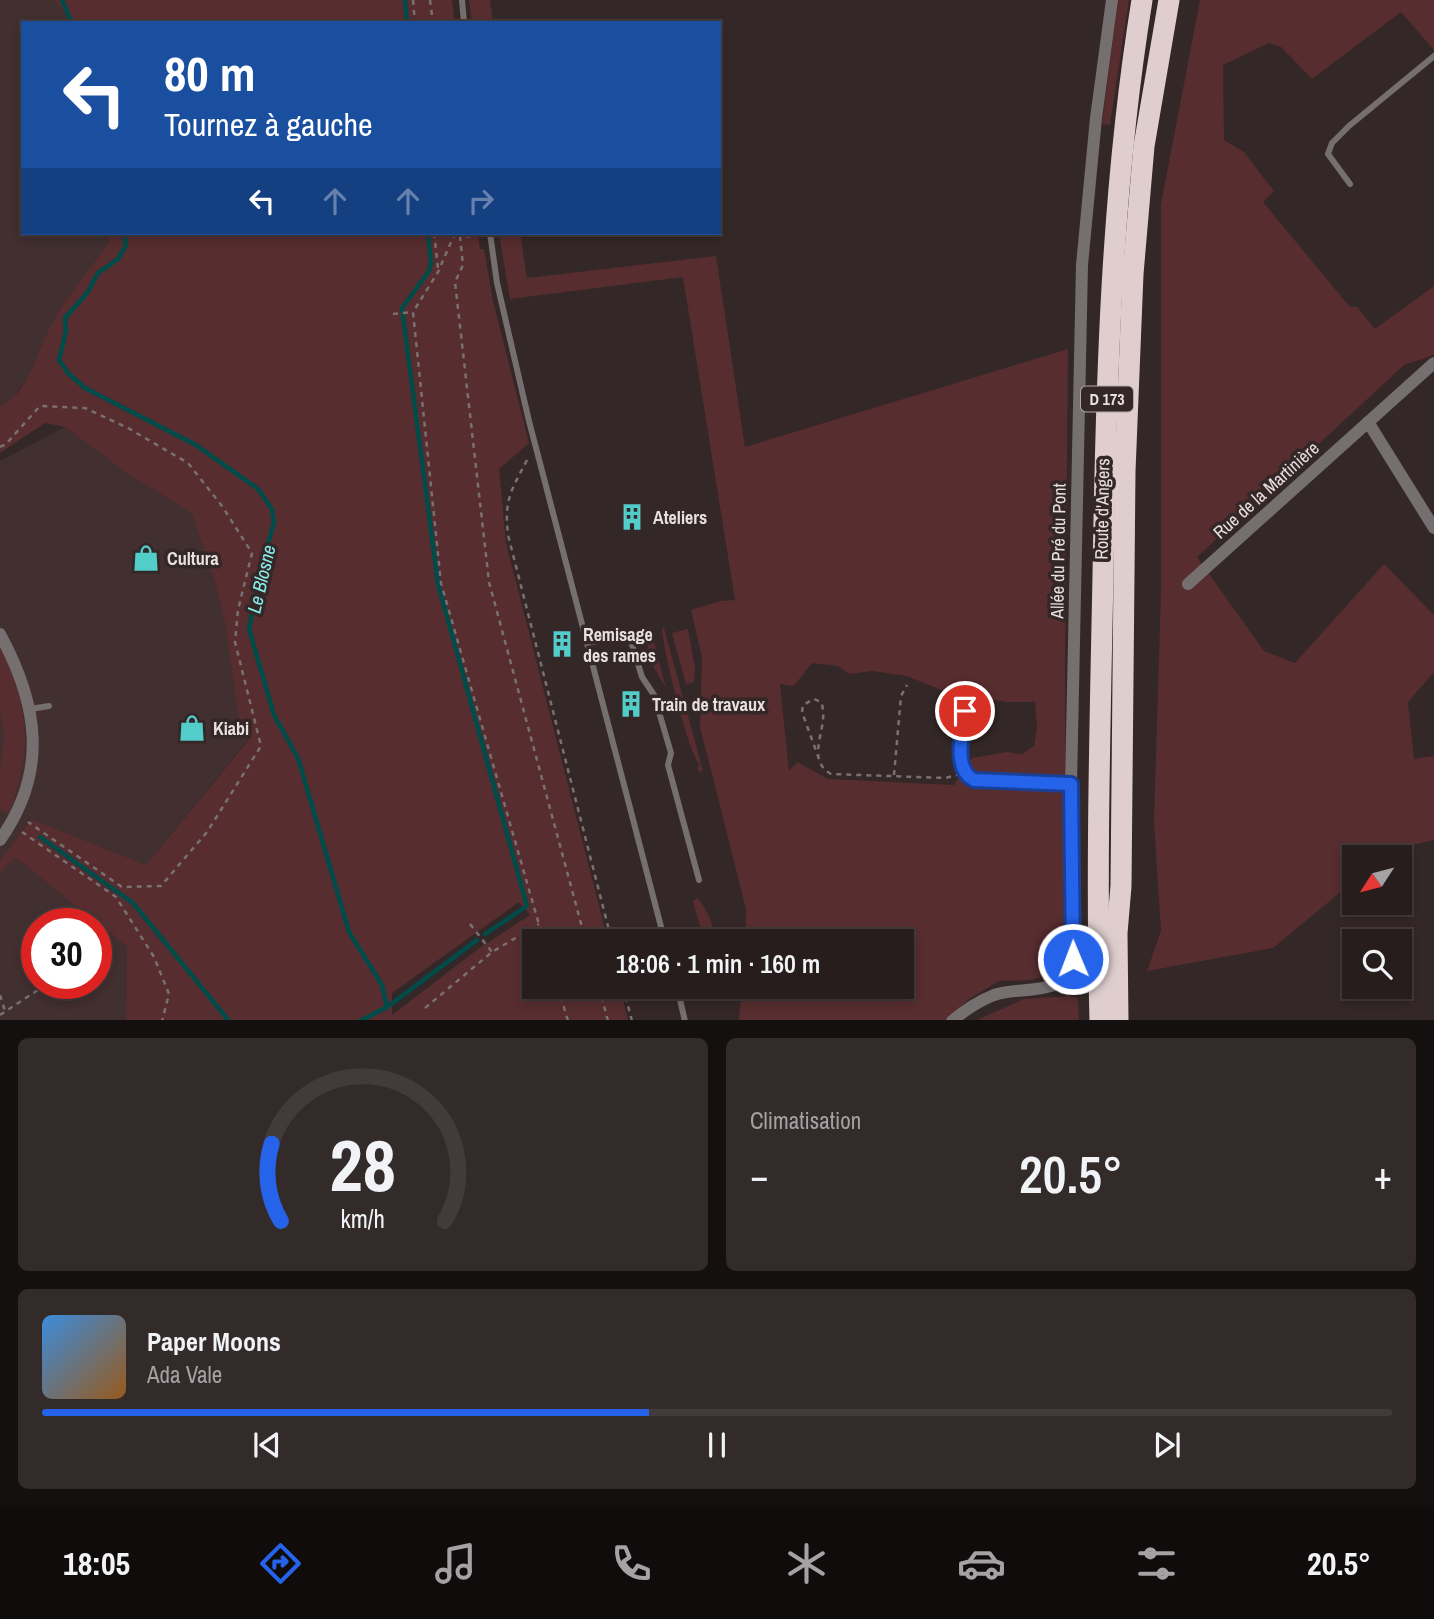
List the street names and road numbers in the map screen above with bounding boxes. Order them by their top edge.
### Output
road number: D 173 [1081,386,1133,412]
street label: Rue de la Martinière [1208,436,1324,544]
street label: Route d'Angers [1089,458,1115,560]
street label: Allée du Pré du Pont [1044,483,1072,620]

